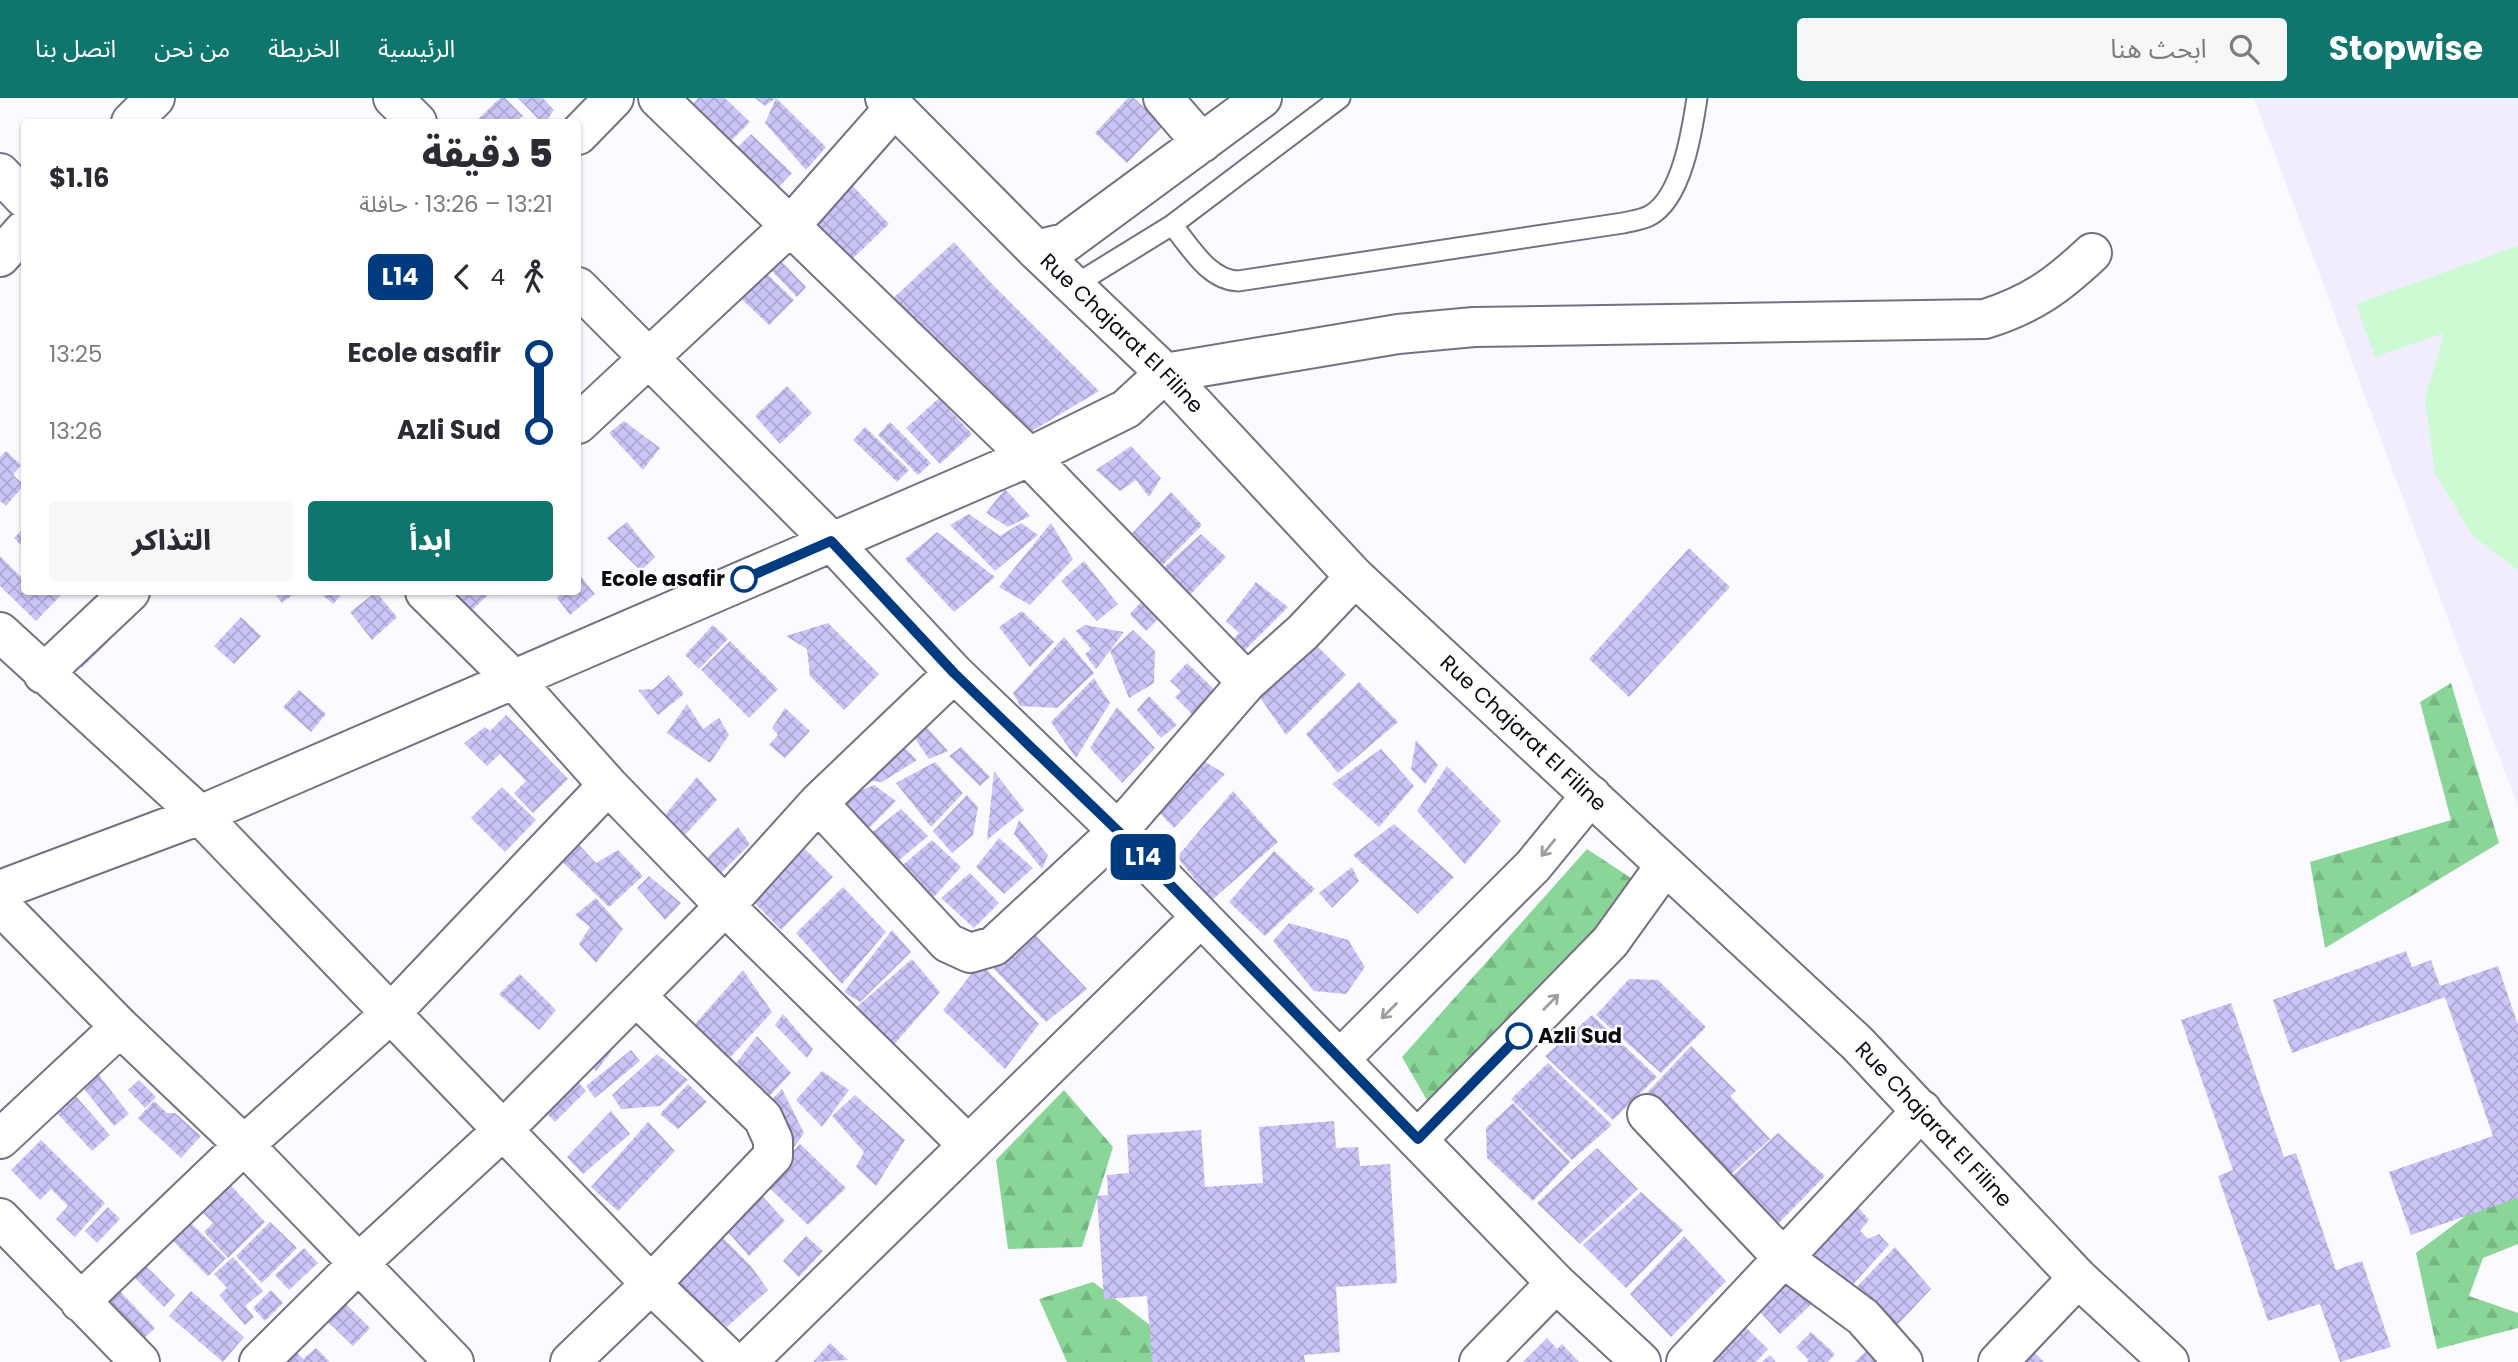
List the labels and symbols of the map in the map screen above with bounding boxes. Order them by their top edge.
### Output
street label: Rue Chajarat El Filine [1034,247,1210,419]
place label: Ecole asafir [601,564,725,593]
marker: Ecole asafir [731,566,757,592]
street label: Rue Chajarat El Filine [1434,648,1613,818]
line badge: L14 [1103,834,1183,880]
one-way arrow [1540,839,1556,857]
one-way arrow [1543,994,1560,1011]
one-way arrow [1380,1002,1397,1019]
place label: Azli Sud [1538,1021,1622,1050]
marker: Azli Sud [1506,1023,1532,1049]
street label: Rue Chajarat El Filine [1849,1035,2019,1213]

